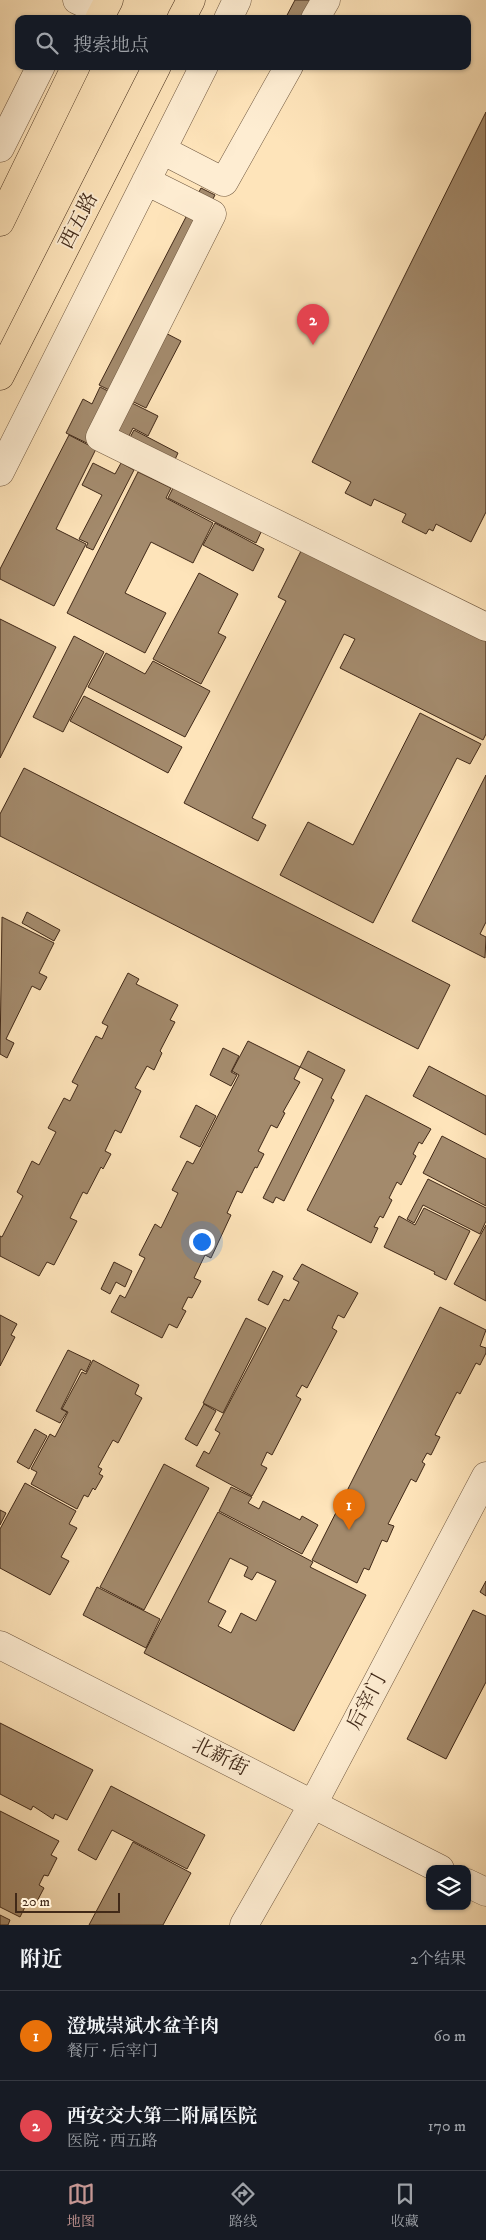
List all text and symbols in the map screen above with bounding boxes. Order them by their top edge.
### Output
search box [15,15,471,70]
icon: search [33,29,61,57]
text: 搜索地点 [73,34,149,57]
street label: 西五路 [54,189,104,253]
pin: 2 [297,304,329,345]
your location [189,1229,215,1255]
pin: 1 [333,1489,365,1530]
street label: 后宰门 [342,1670,392,1734]
street label: 北新街 [188,1732,252,1782]
map controls [426,1865,471,1910]
button: layers [426,1865,471,1910]
scale bar [15,1890,120,1913]
text: 20 m [22,1893,50,1911]
text: 附近 [20,1947,62,1973]
text: 2个结果 [410,1949,466,1969]
text: 澄城崇斌水盆羊肉 [67,2015,219,2038]
text: 1 [33,2026,39,2046]
text: 60 m [434,2026,466,2046]
text: 餐厅 · 后宰门 [67,2041,158,2061]
text: 西安交大第二附属医院 [67,2105,257,2128]
text: 2 [32,2116,40,2136]
text: 170 m [428,2116,466,2136]
text: 医院 · 西五路 [67,2131,158,2151]
tab: 地图 [67,2180,95,2231]
tab: 路线 [229,2180,257,2231]
tab: 收藏 [391,2180,419,2231]

